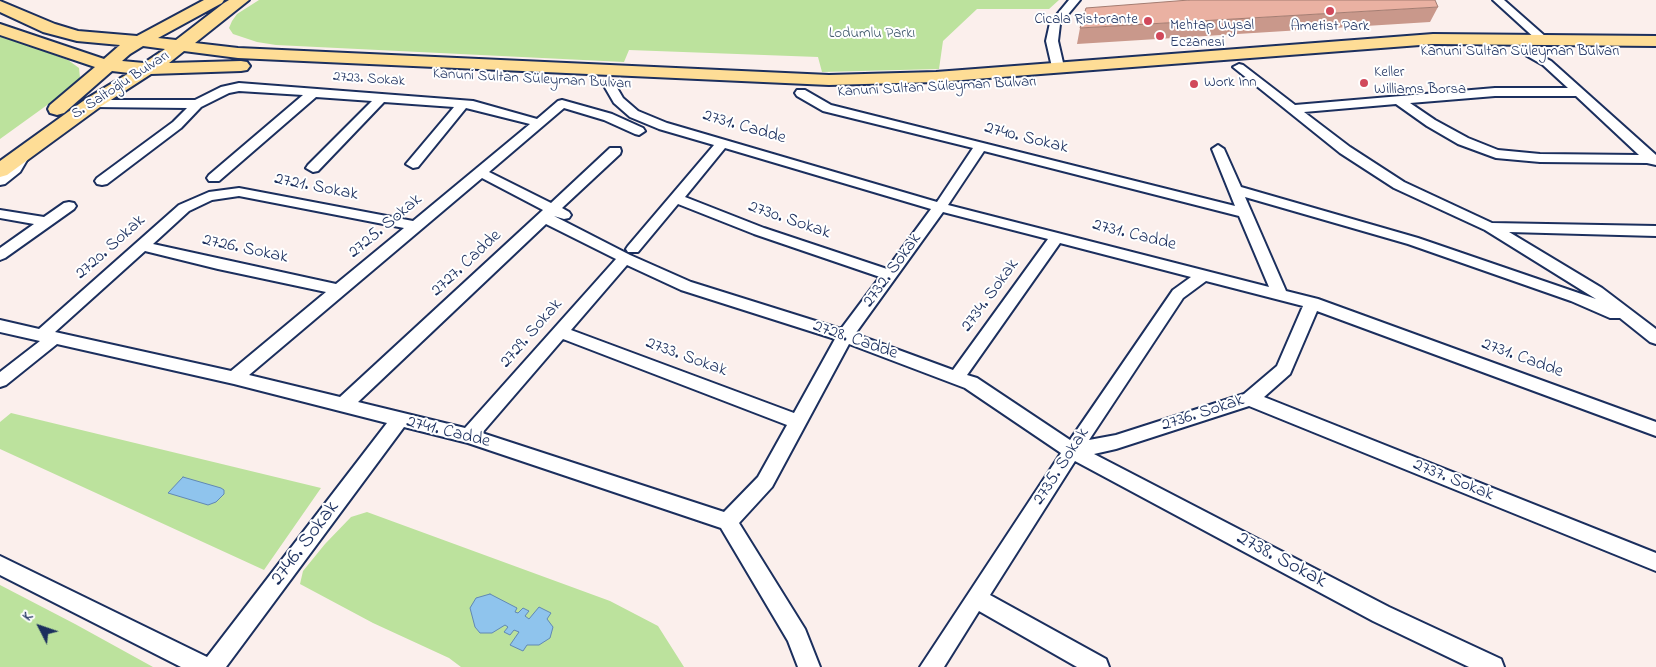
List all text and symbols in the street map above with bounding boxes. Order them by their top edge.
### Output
marker: Ametist Park [1324,5,1336,17]
place label: Cicala Ristorante [1035,12,1138,30]
marker: Cicala Ristorante [1142,15,1154,27]
place label: Mehtap Uysal Eczanesi [1170,18,1254,53]
place label: Ametist Park [1291,19,1369,37]
park label: Lodumlu Parkı [829,26,915,44]
marker: Mehtap Uysal Eczanesi [1154,30,1166,42]
street label: Kanuni Sultan Süleyman Bulvarı [1420,44,1620,62]
street label: S. Saltoğlu Bulvarı [69,48,173,124]
place label: Keller Williams Borsa [1374,65,1466,100]
street label: Kanuni Sultan Süleyman Bulvarı [432,66,632,94]
street label: 2723. Sokak [332,68,406,92]
street label: Kanuni Sultan Süleyman Bulvarı [837,74,1037,102]
place label: Work Inn [1204,75,1257,93]
marker: Keller Williams Borsa [1358,77,1370,89]
marker: Work Inn [1188,78,1200,90]
street label: 2731. Cadde [700,106,788,150]
street label: 2740. Sokak [982,118,1070,160]
street label: 2721. Sokak [272,169,360,207]
street label: 2725. Sokak [345,190,427,264]
street label: 2730. Sokak [745,197,833,245]
street label: 2720. Sokak [71,211,151,285]
street label: 2731. Cadde [1090,215,1178,257]
street label: 2727. Cadde [427,226,507,302]
street label: 2726. Sokak [200,230,290,270]
street label: 2732. Sokak [859,230,927,312]
street label: 2734. Sokak [957,255,1025,337]
street label: 2729. Sokak [496,295,568,373]
street label: 2728. Cadde [810,316,900,366]
street label: 2733. Sokak [642,333,730,383]
street label: 2731. Cadde [1478,334,1566,384]
street label: 2736. Sokak [1159,390,1247,438]
street label: 2741. Cadde [404,412,492,454]
street label: 2735. Sokak [1029,424,1095,510]
street label: 2737. Sokak [1409,455,1497,507]
street label: 2746. Sokak [266,496,346,592]
street label: 2738. Sokak [1232,527,1330,595]
north arrow [15,602,65,652]
text: K [18,607,38,626]

